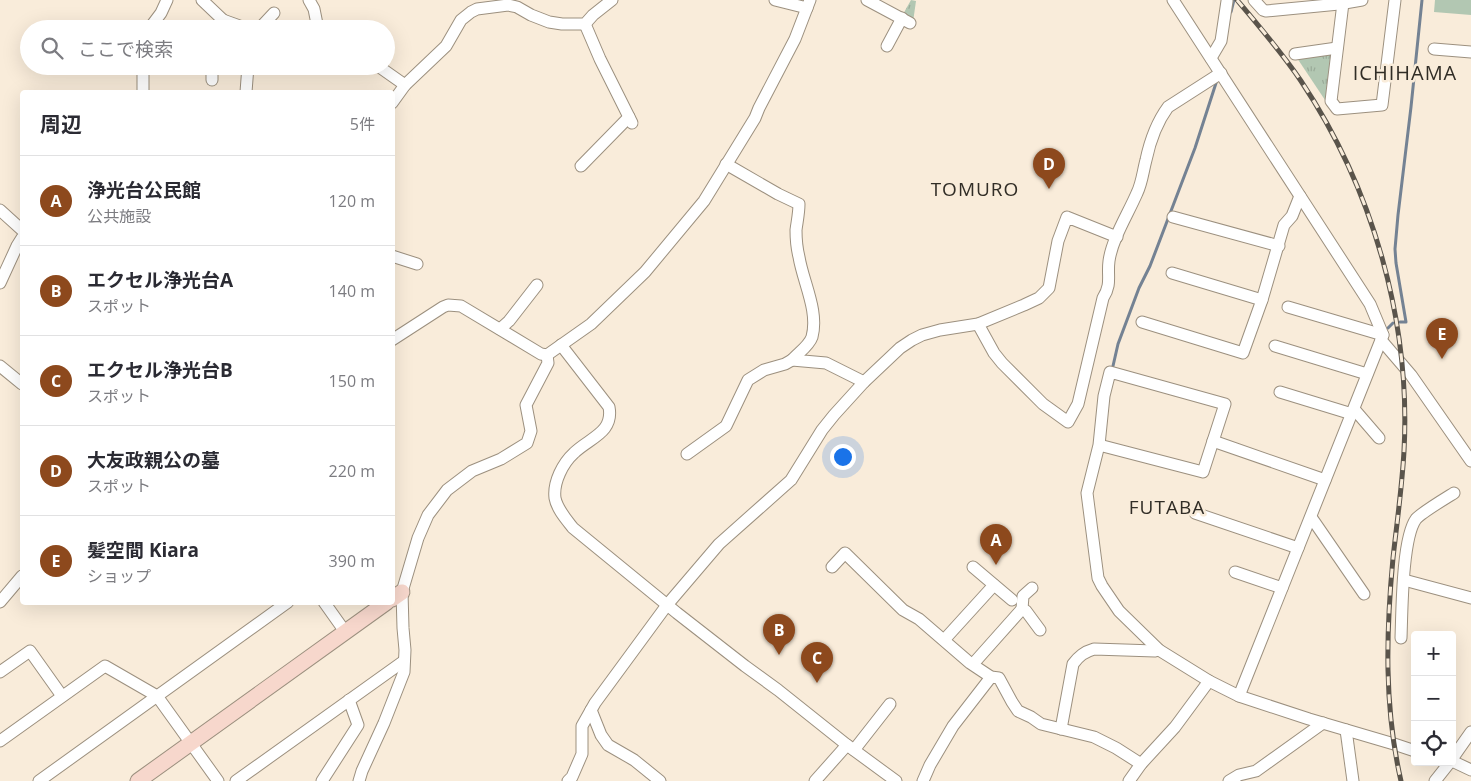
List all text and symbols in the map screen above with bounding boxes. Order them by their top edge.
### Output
search box [20,20,395,75]
icon: search [38,34,66,62]
text: ここで検索 [78,36,173,62]
district label: ICHIHAMA [1353,59,1457,86]
text: 周辺 [40,110,82,138]
text: 5件 [350,113,375,135]
pin: D [1033,148,1065,189]
district label: TOMURO [931,176,1019,202]
text: 浄光台公民館 [87,177,201,203]
text: A [50,190,62,212]
text: 120 m [329,190,375,212]
text: 公共施設 [87,205,151,227]
text: エクセル浄光台A [87,267,233,293]
text: B [51,280,61,302]
text: 140 m [329,280,375,302]
text: スポット [87,295,151,317]
pin: E [1426,318,1458,359]
text: エクセル浄光台B [87,357,233,383]
text: C [51,370,61,392]
text: 150 m [329,370,375,392]
text: スポット [87,385,151,407]
your location [830,444,856,470]
text: 大友政親公の墓 [87,447,220,473]
text: D [50,460,62,482]
text: 220 m [329,460,375,482]
text: スポット [87,475,151,497]
district label: FUTABA [1129,494,1205,520]
pin: A [980,524,1012,565]
text: 髪空間 Kiara [87,537,199,563]
text: E [52,550,60,572]
text: 390 m [329,550,375,572]
text: ショップ [87,565,151,587]
pin: B [763,614,795,655]
map controls [1411,631,1456,766]
button: + [1411,631,1456,676]
pin: C [801,642,833,683]
button: − [1411,676,1456,721]
button: locate [1411,721,1456,766]

